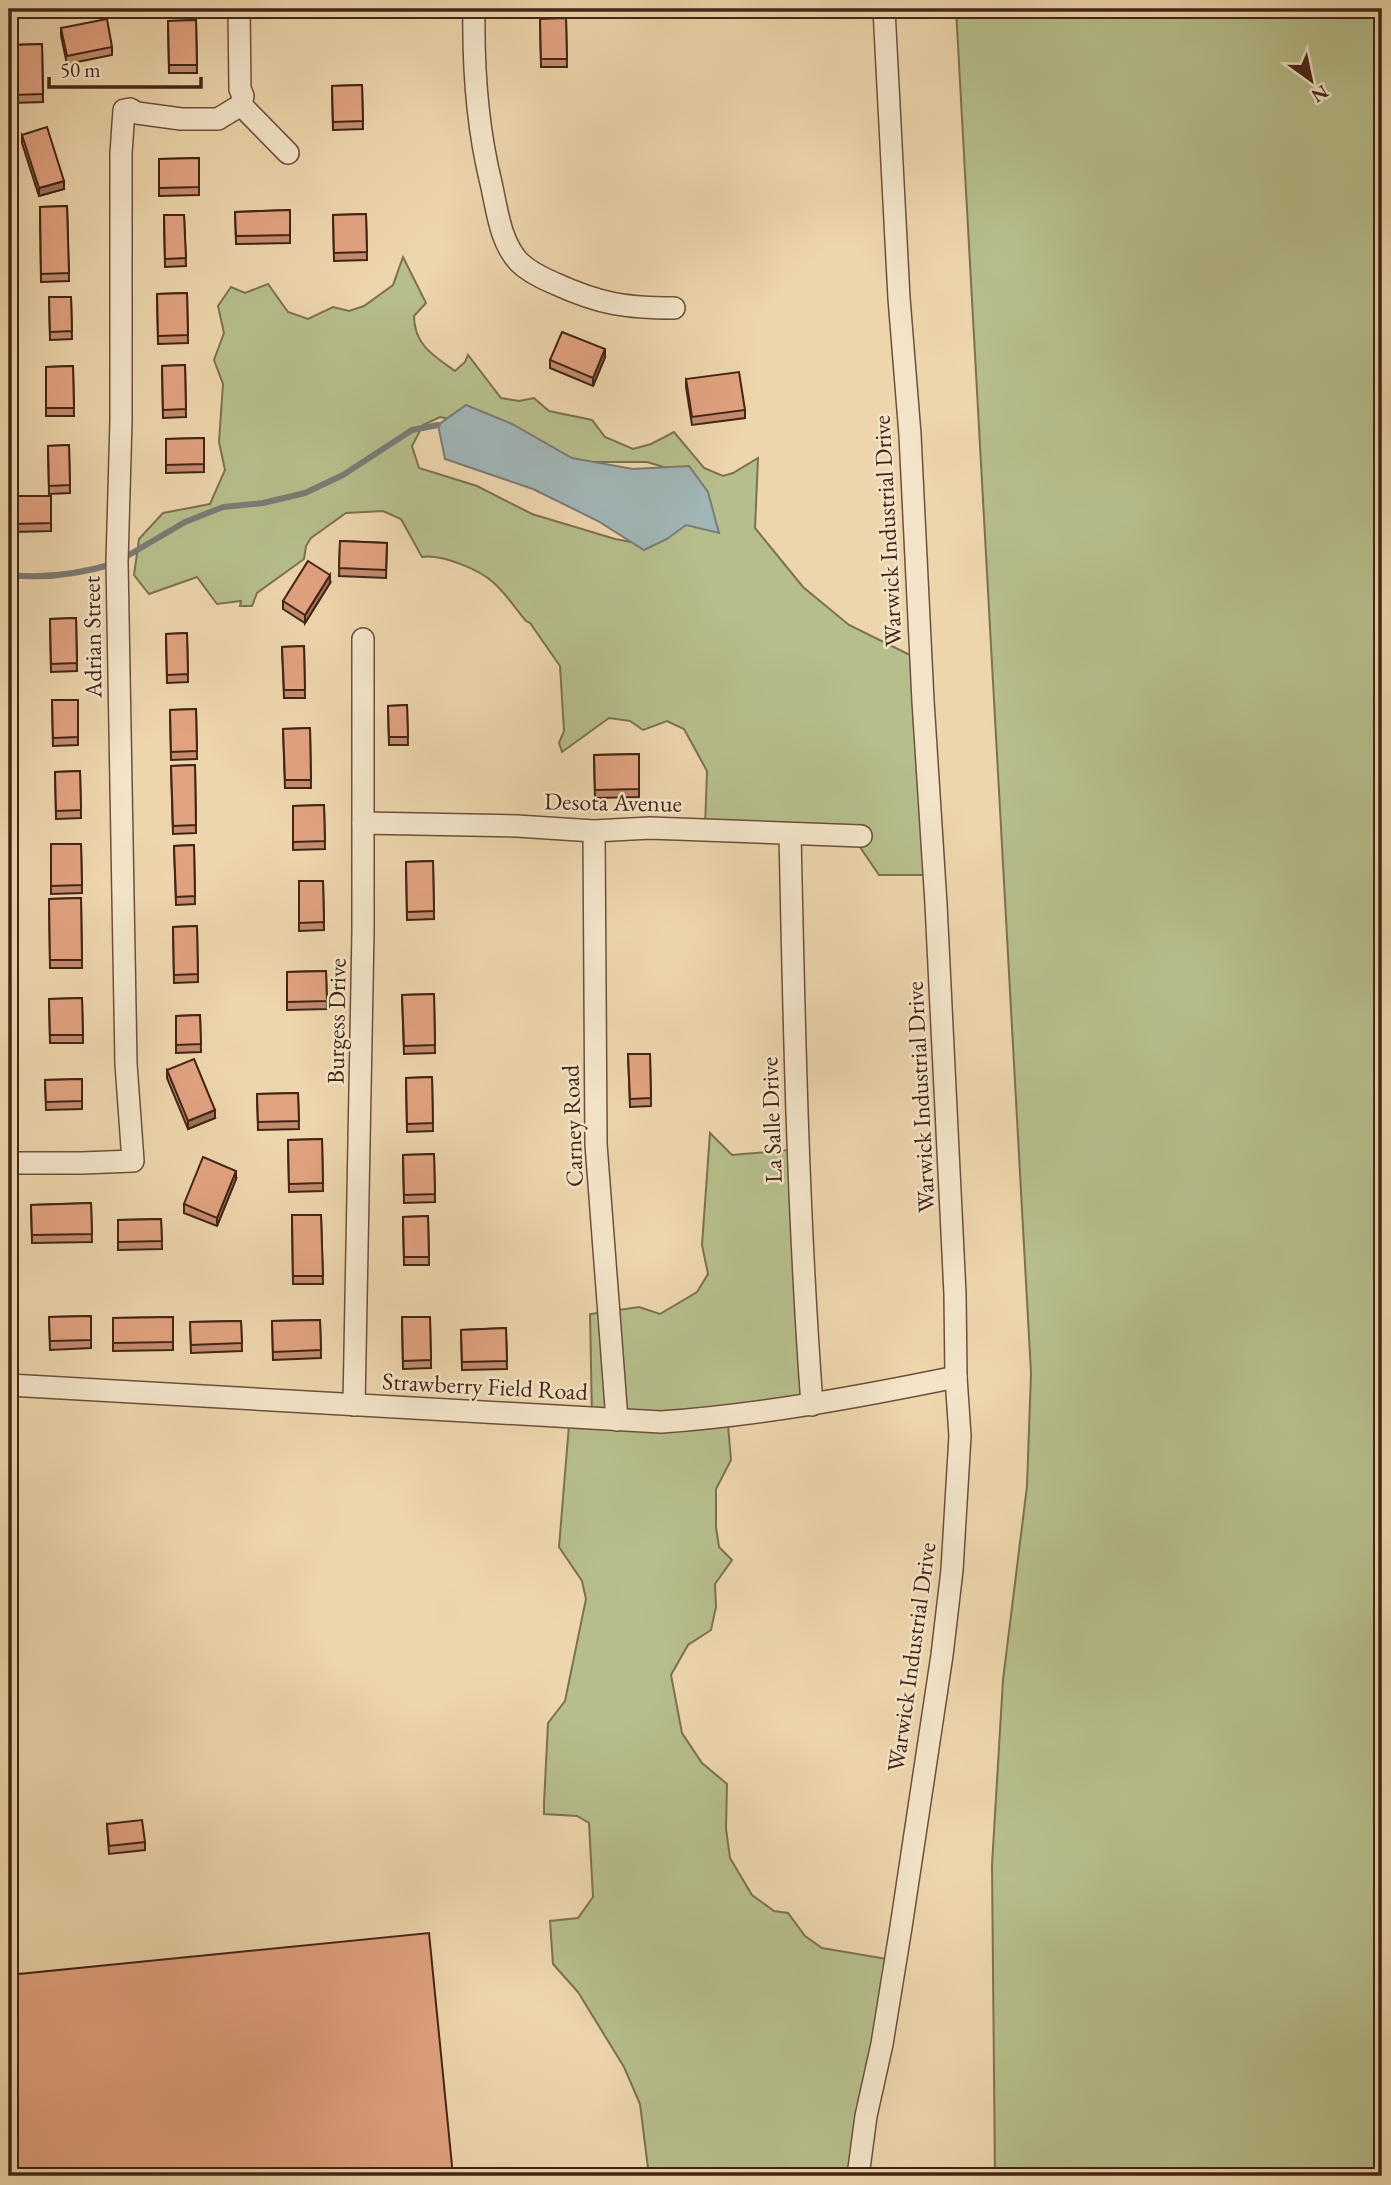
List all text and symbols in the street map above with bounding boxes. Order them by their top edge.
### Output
scale bar [49,46,201,90]
north arrow [1276,46,1346,116]
text: 50 m [60,56,101,83]
text: N [1306,79,1333,109]
street label: Warwick Industrial Drive [865,415,909,647]
street label: Adrian Street [75,575,109,699]
street label: Desota Avenue [544,785,682,819]
street label: Burgess Drive [319,958,353,1084]
street label: Warwick Industrial Drive [898,981,942,1213]
street label: La Salle Drive [753,1056,789,1184]
street label: Carney Road [554,1064,590,1188]
street label: Strawberry Field Road [381,1365,589,1407]
street label: Warwick Industrial Drive [880,1540,942,1774]

